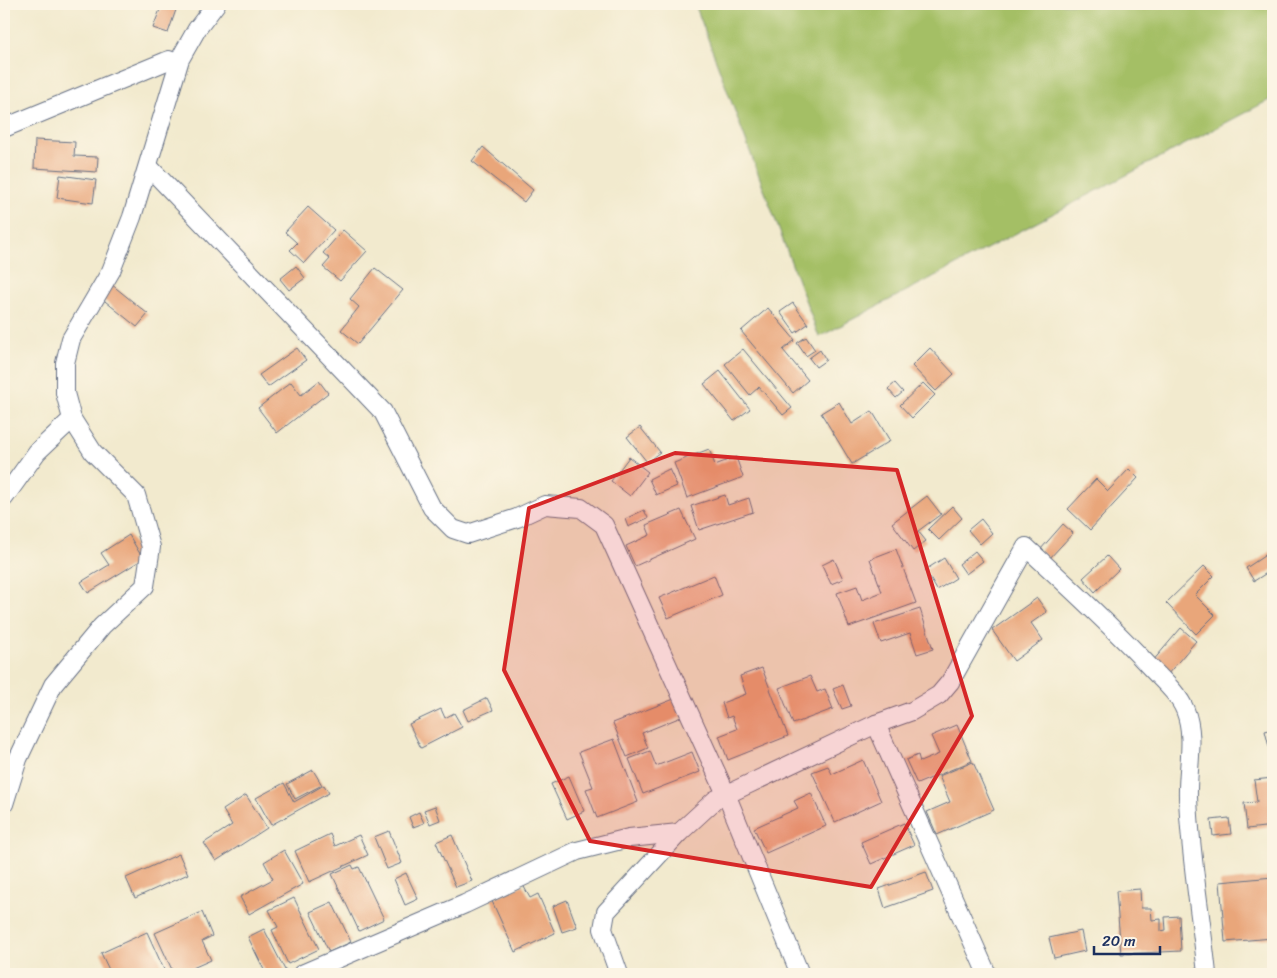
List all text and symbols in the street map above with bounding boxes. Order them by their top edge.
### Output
scale bar [1094,923,1161,955]
text: 20 m [1102,928,1136,954]

